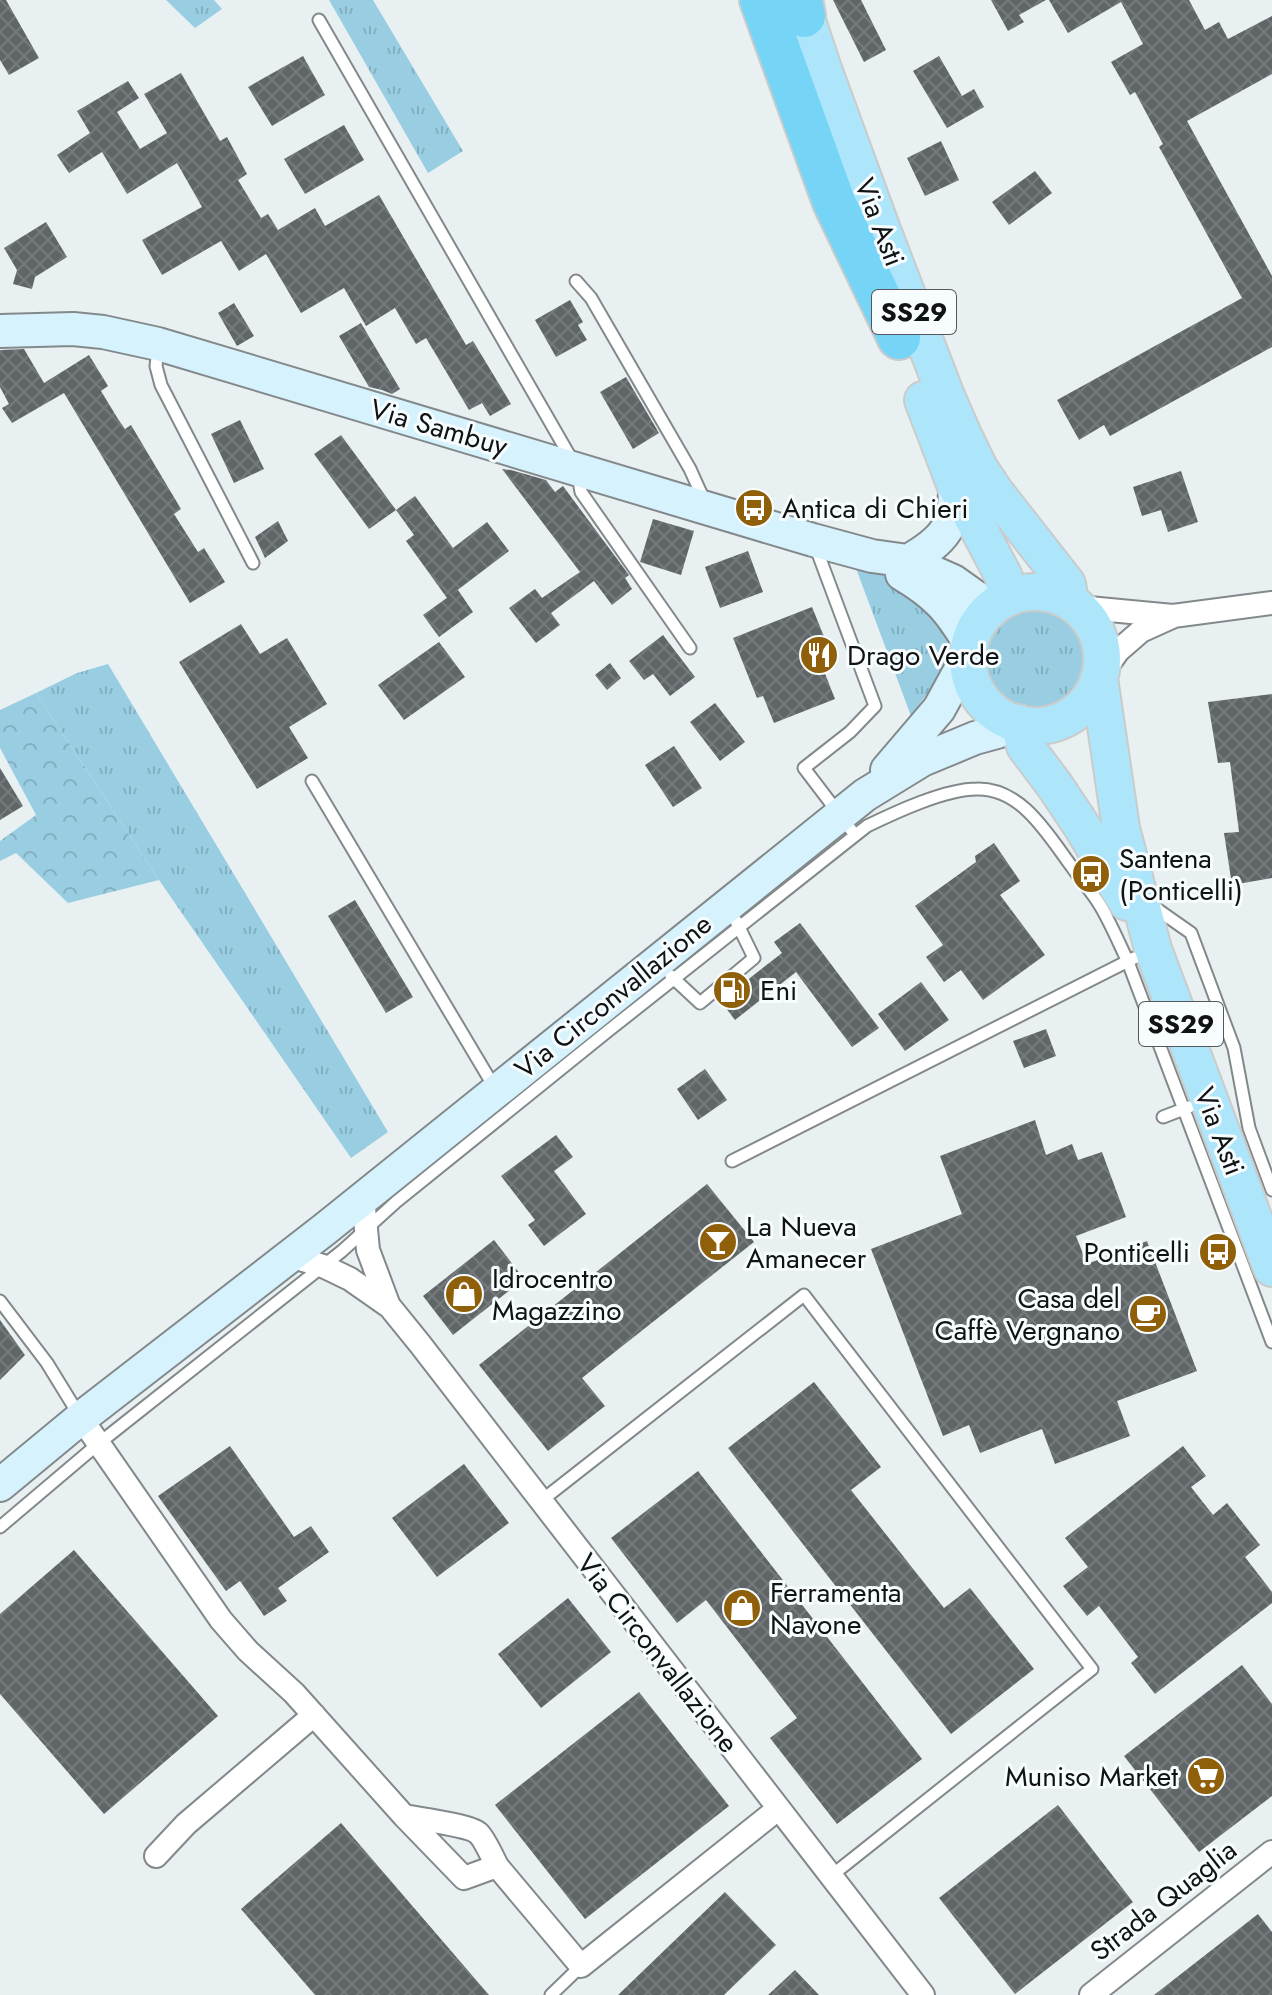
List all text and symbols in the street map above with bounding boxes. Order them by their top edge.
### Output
street label: Via Asti [844,172,915,272]
road number: SS29 [872,290,956,334]
street label: Via Sambuy [365,388,513,467]
bus stop icon: Antica di Chieri [733,487,775,529]
place label: Antica di Chieri [782,488,969,529]
restaurant icon: Drago Verde [798,634,840,676]
place label: Drago Verde [847,635,999,676]
place label: Santena (Ponticelli) [1119,838,1243,911]
bus stop icon: Santena (Ponticelli) [1070,853,1112,895]
street label: Via Circonvallazione [506,904,721,1089]
fuel station icon: Eni [711,969,753,1011]
place label: Eni [760,970,797,1011]
road number: SS29 [1139,1002,1223,1046]
street label: Via Asti [1184,1081,1255,1181]
place label: La Nueva Amanecer [746,1206,867,1279]
bar icon: La Nueva Amanecer [697,1221,739,1263]
bus stop icon: Ponticelli [1197,1231,1239,1273]
place label: Ponticelli [1084,1232,1190,1273]
place label: Idrocentro Magazzino [492,1258,621,1331]
shop icon: Idrocentro Magazzino [443,1273,485,1315]
place label: Casa del Caffè Vergnano [935,1278,1120,1351]
cafe icon: Casa del Caffè Vergnano [1127,1293,1169,1335]
street label: Via Circonvallazione [567,1545,749,1762]
place label: Ferramenta Navone [770,1572,901,1645]
shop icon: Ferramenta Navone [721,1587,763,1629]
supermarket icon: Muniso Market [1185,1755,1227,1797]
place label: Muniso Market [1005,1756,1178,1797]
street label: Strada Quaglia [1081,1830,1245,1971]

